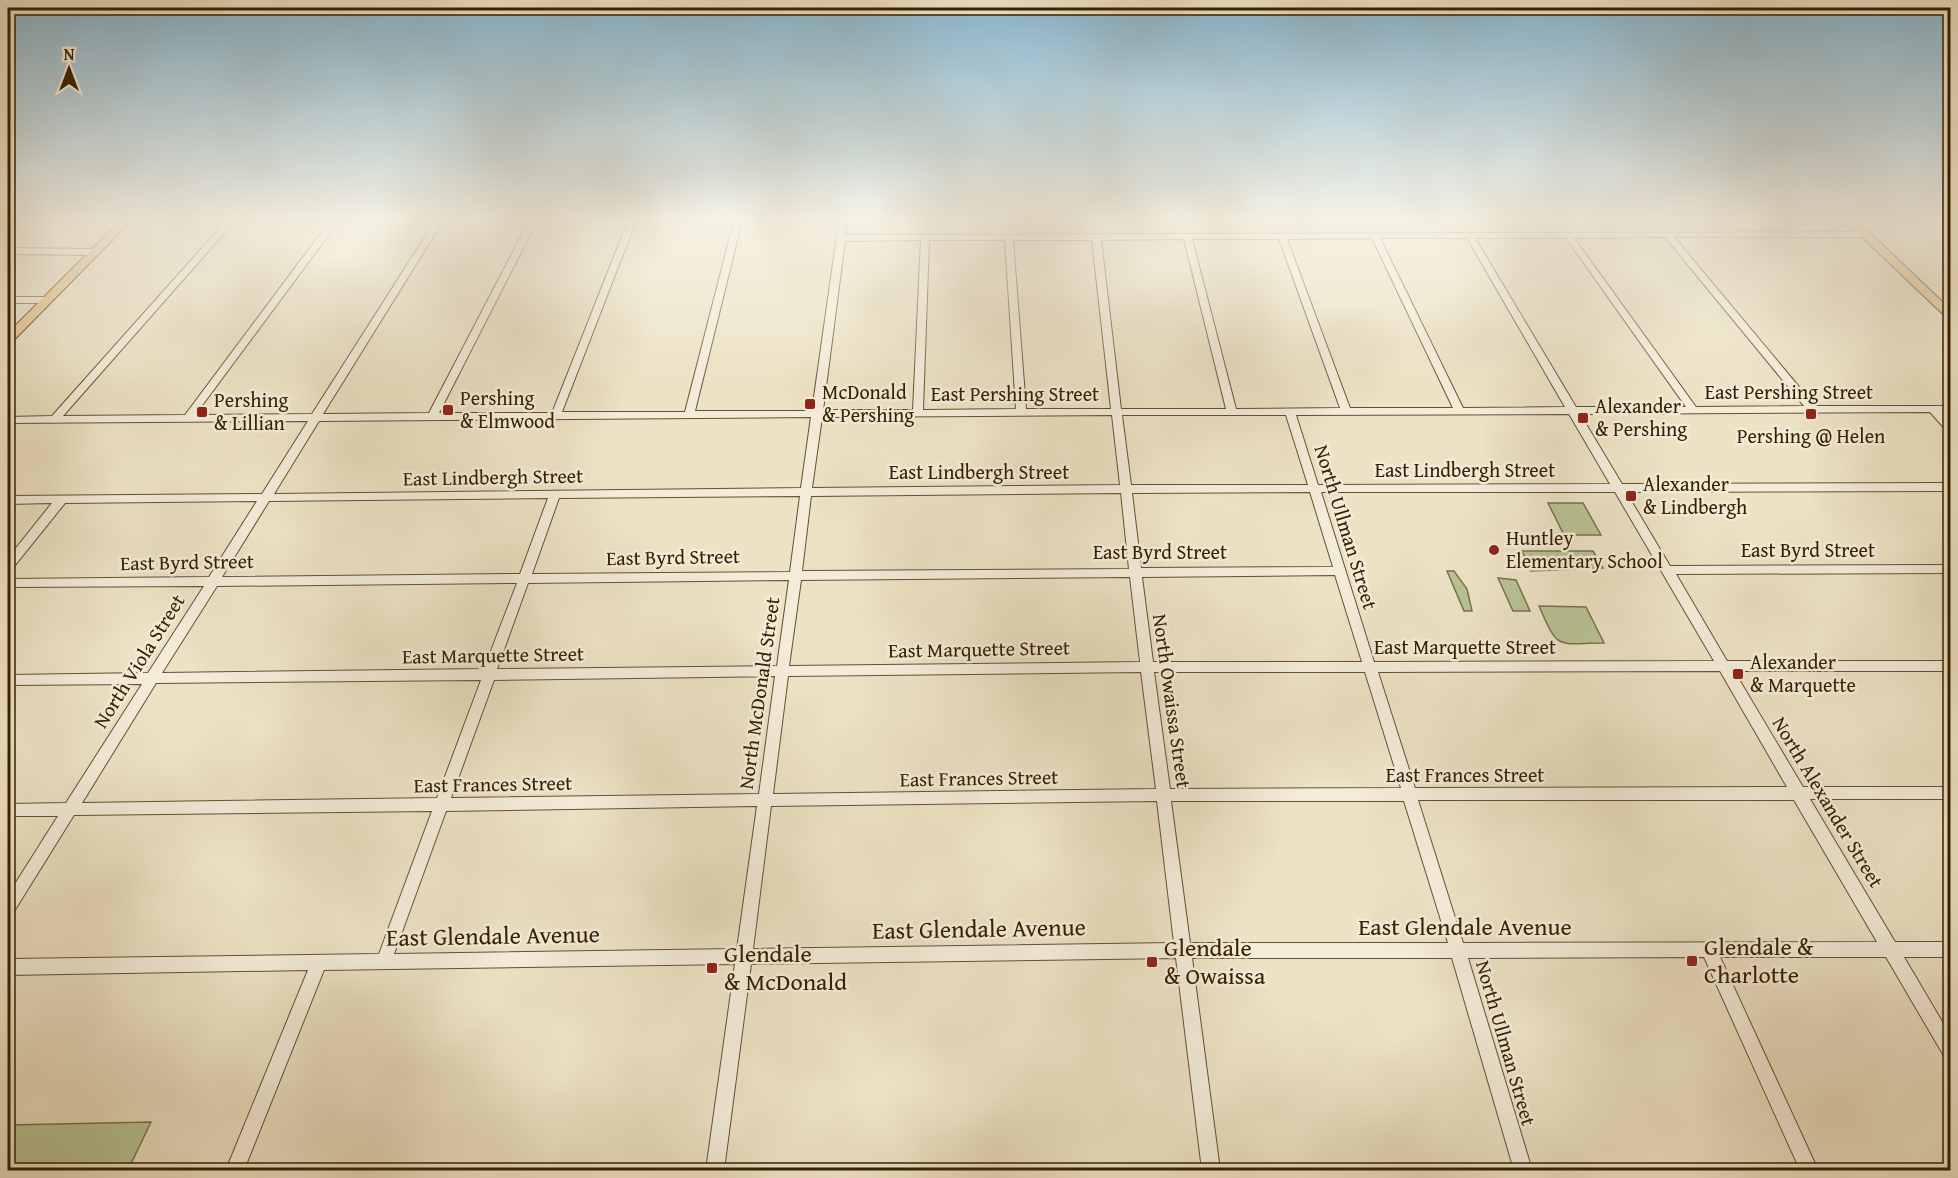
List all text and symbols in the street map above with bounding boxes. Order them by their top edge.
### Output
north arrow [39,39,99,99]
text: N [64,42,75,66]
place label: McDonald & Pershing [822,377,914,429]
street label: East Pershing Street [1705,377,1873,406]
street label: East Pershing Street [931,379,1099,408]
place label: Pershing & Elmwood [460,383,555,435]
place label: Pershing & Lillian [214,385,288,437]
place label: Alexander & Pershing [1595,391,1687,443]
marker: McDonald & Pershing [803,397,817,411]
marker: Pershing & Elmwood [441,403,455,417]
marker: Pershing & Lillian [195,405,209,419]
marker: Pershing @ Helen [1804,407,1818,421]
marker: Alexander & Pershing [1576,411,1590,425]
place label: Pershing @ Helen [1737,421,1885,450]
street label: North Ullman Street [1308,441,1385,613]
street label: East Lindbergh Street [1375,455,1555,484]
street label: East Lindbergh Street [889,457,1069,486]
street label: East Lindbergh Street [403,460,583,493]
place label: Alexander & Lindbergh [1643,469,1747,521]
marker: Alexander & Lindbergh [1624,489,1638,503]
place label: Huntley Elementary School [1506,523,1663,575]
street label: East Byrd Street [1741,535,1875,564]
street label: East Byrd Street [1093,537,1227,566]
street label: East Byrd Street [606,541,740,572]
marker: Huntley Elementary School [1487,543,1501,557]
street label: East Byrd Street [120,546,254,577]
street label: North Viola Street [86,588,191,733]
street label: North McDonald Street [731,595,786,791]
street label: North Owaissa Street [1146,612,1199,790]
street label: East Marquette Street [888,632,1070,665]
street label: East Marquette Street [1374,632,1556,661]
street label: East Marquette Street [402,638,584,671]
place label: Alexander & Marquette [1750,647,1856,699]
marker: Alexander & Marquette [1731,667,1745,681]
street label: North Alexander Street [1766,711,1891,893]
street label: East Frances Street [1386,760,1544,789]
street label: East Frances Street [899,762,1059,793]
street label: East Frances Street [413,768,573,799]
street label: East Glendale Avenue [872,909,1086,948]
street label: East Glendale Avenue [1358,909,1572,944]
street label: East Glendale Avenue [386,916,600,955]
place label: Glendale & Charlotte [1704,929,1814,992]
place label: Glendale & Owaissa [1164,930,1266,993]
place label: Glendale & McDonald [724,936,847,999]
marker: Glendale & Charlotte [1685,954,1699,968]
marker: Glendale & Owaissa [1145,955,1159,969]
street label: North Ullman Street [1469,957,1544,1129]
marker: Glendale & McDonald [705,961,719,975]

